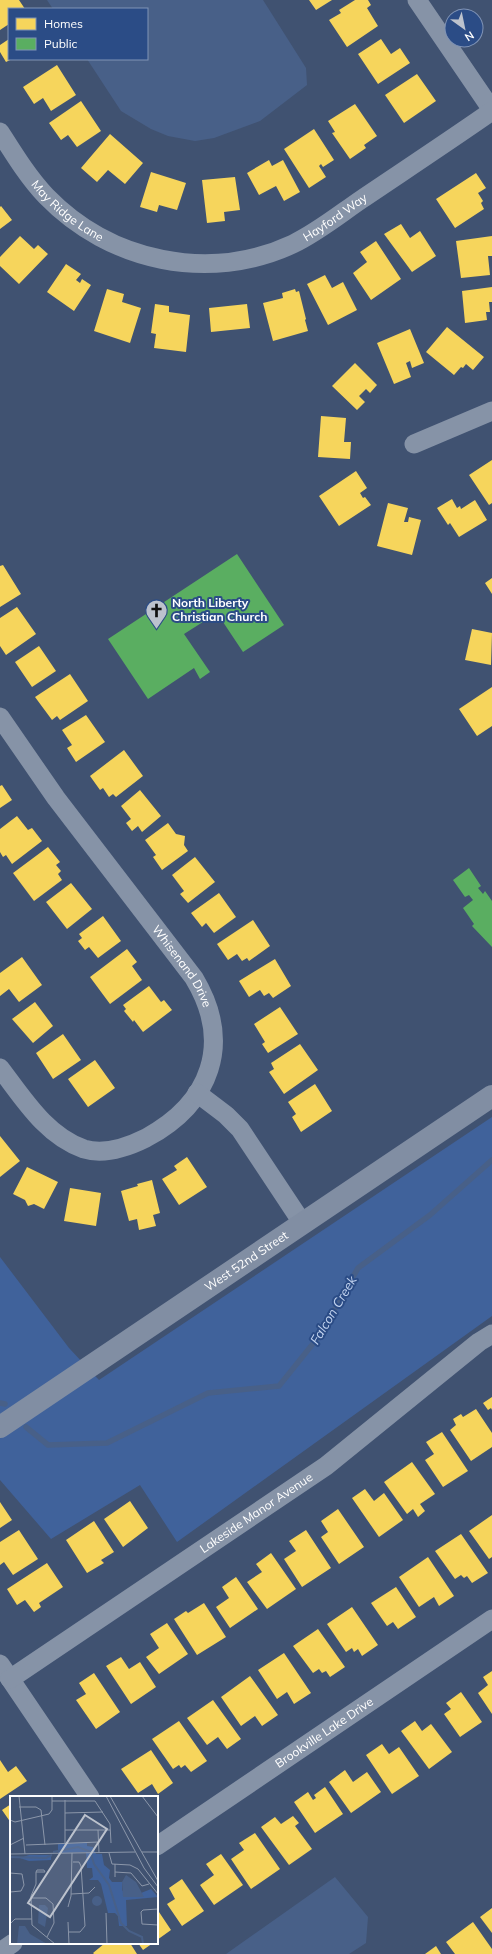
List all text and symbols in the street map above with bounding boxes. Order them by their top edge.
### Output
legend [8,8,148,60]
north arrow [444,8,484,48]
text: Homes [44,16,83,31]
text: N [462,28,477,45]
text: Public [44,36,78,51]
street label: May Ridge Lane [28,177,106,244]
street label: Hayford Way [300,190,370,244]
place label: North Liberty Christian Church [172,595,267,624]
church icon: North Liberty Christian Church [143,597,169,630]
street label: Whisenand Drive [149,922,215,1009]
street label: West 52nd Street [202,1227,291,1294]
water label: Falcon Creek [306,1273,360,1347]
street label: Lakeside Manor Avenue [197,1469,315,1556]
street label: Brookville Lake Drive [272,1694,376,1771]
inset map [10,1796,158,1944]

